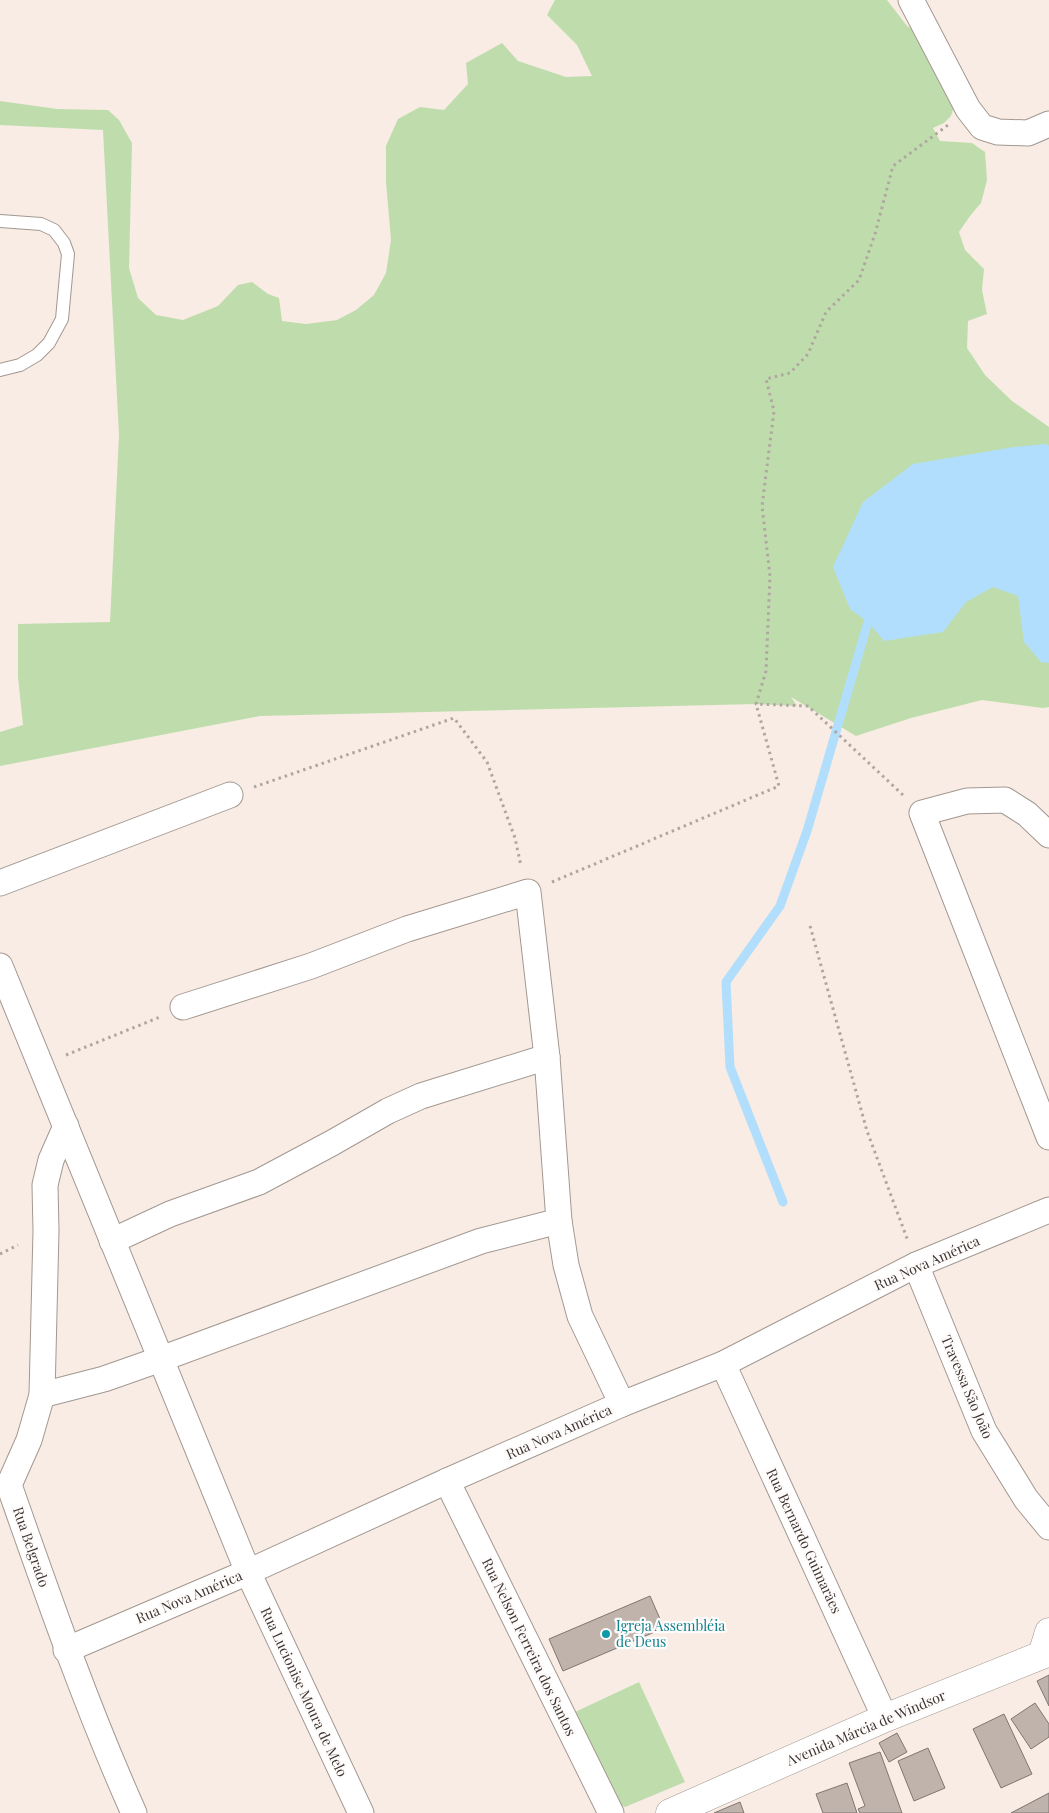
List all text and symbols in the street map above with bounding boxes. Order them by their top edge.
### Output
street label: Rua Nova América [871,1231,983,1294]
street label: Travessa São João [937,1332,998,1442]
street label: Rua Nova América [503,1400,615,1463]
street label: Rua Bernardo Guimarães [762,1465,846,1616]
street label: Rua Belgrado [9,1504,54,1590]
street label: Rua Nelson Ferreira dos Santos [478,1555,581,1739]
street label: Rua Nova América [133,1566,245,1628]
street label: Rua Lucionise Moura de Melo [257,1604,352,1780]
place label: Igreja Assembléia de Deus [616,1616,725,1651]
marker: Igreja Assembléia de Deus [600,1628,612,1640]
street label: Avenida Márcia de Windsor [782,1685,949,1770]

